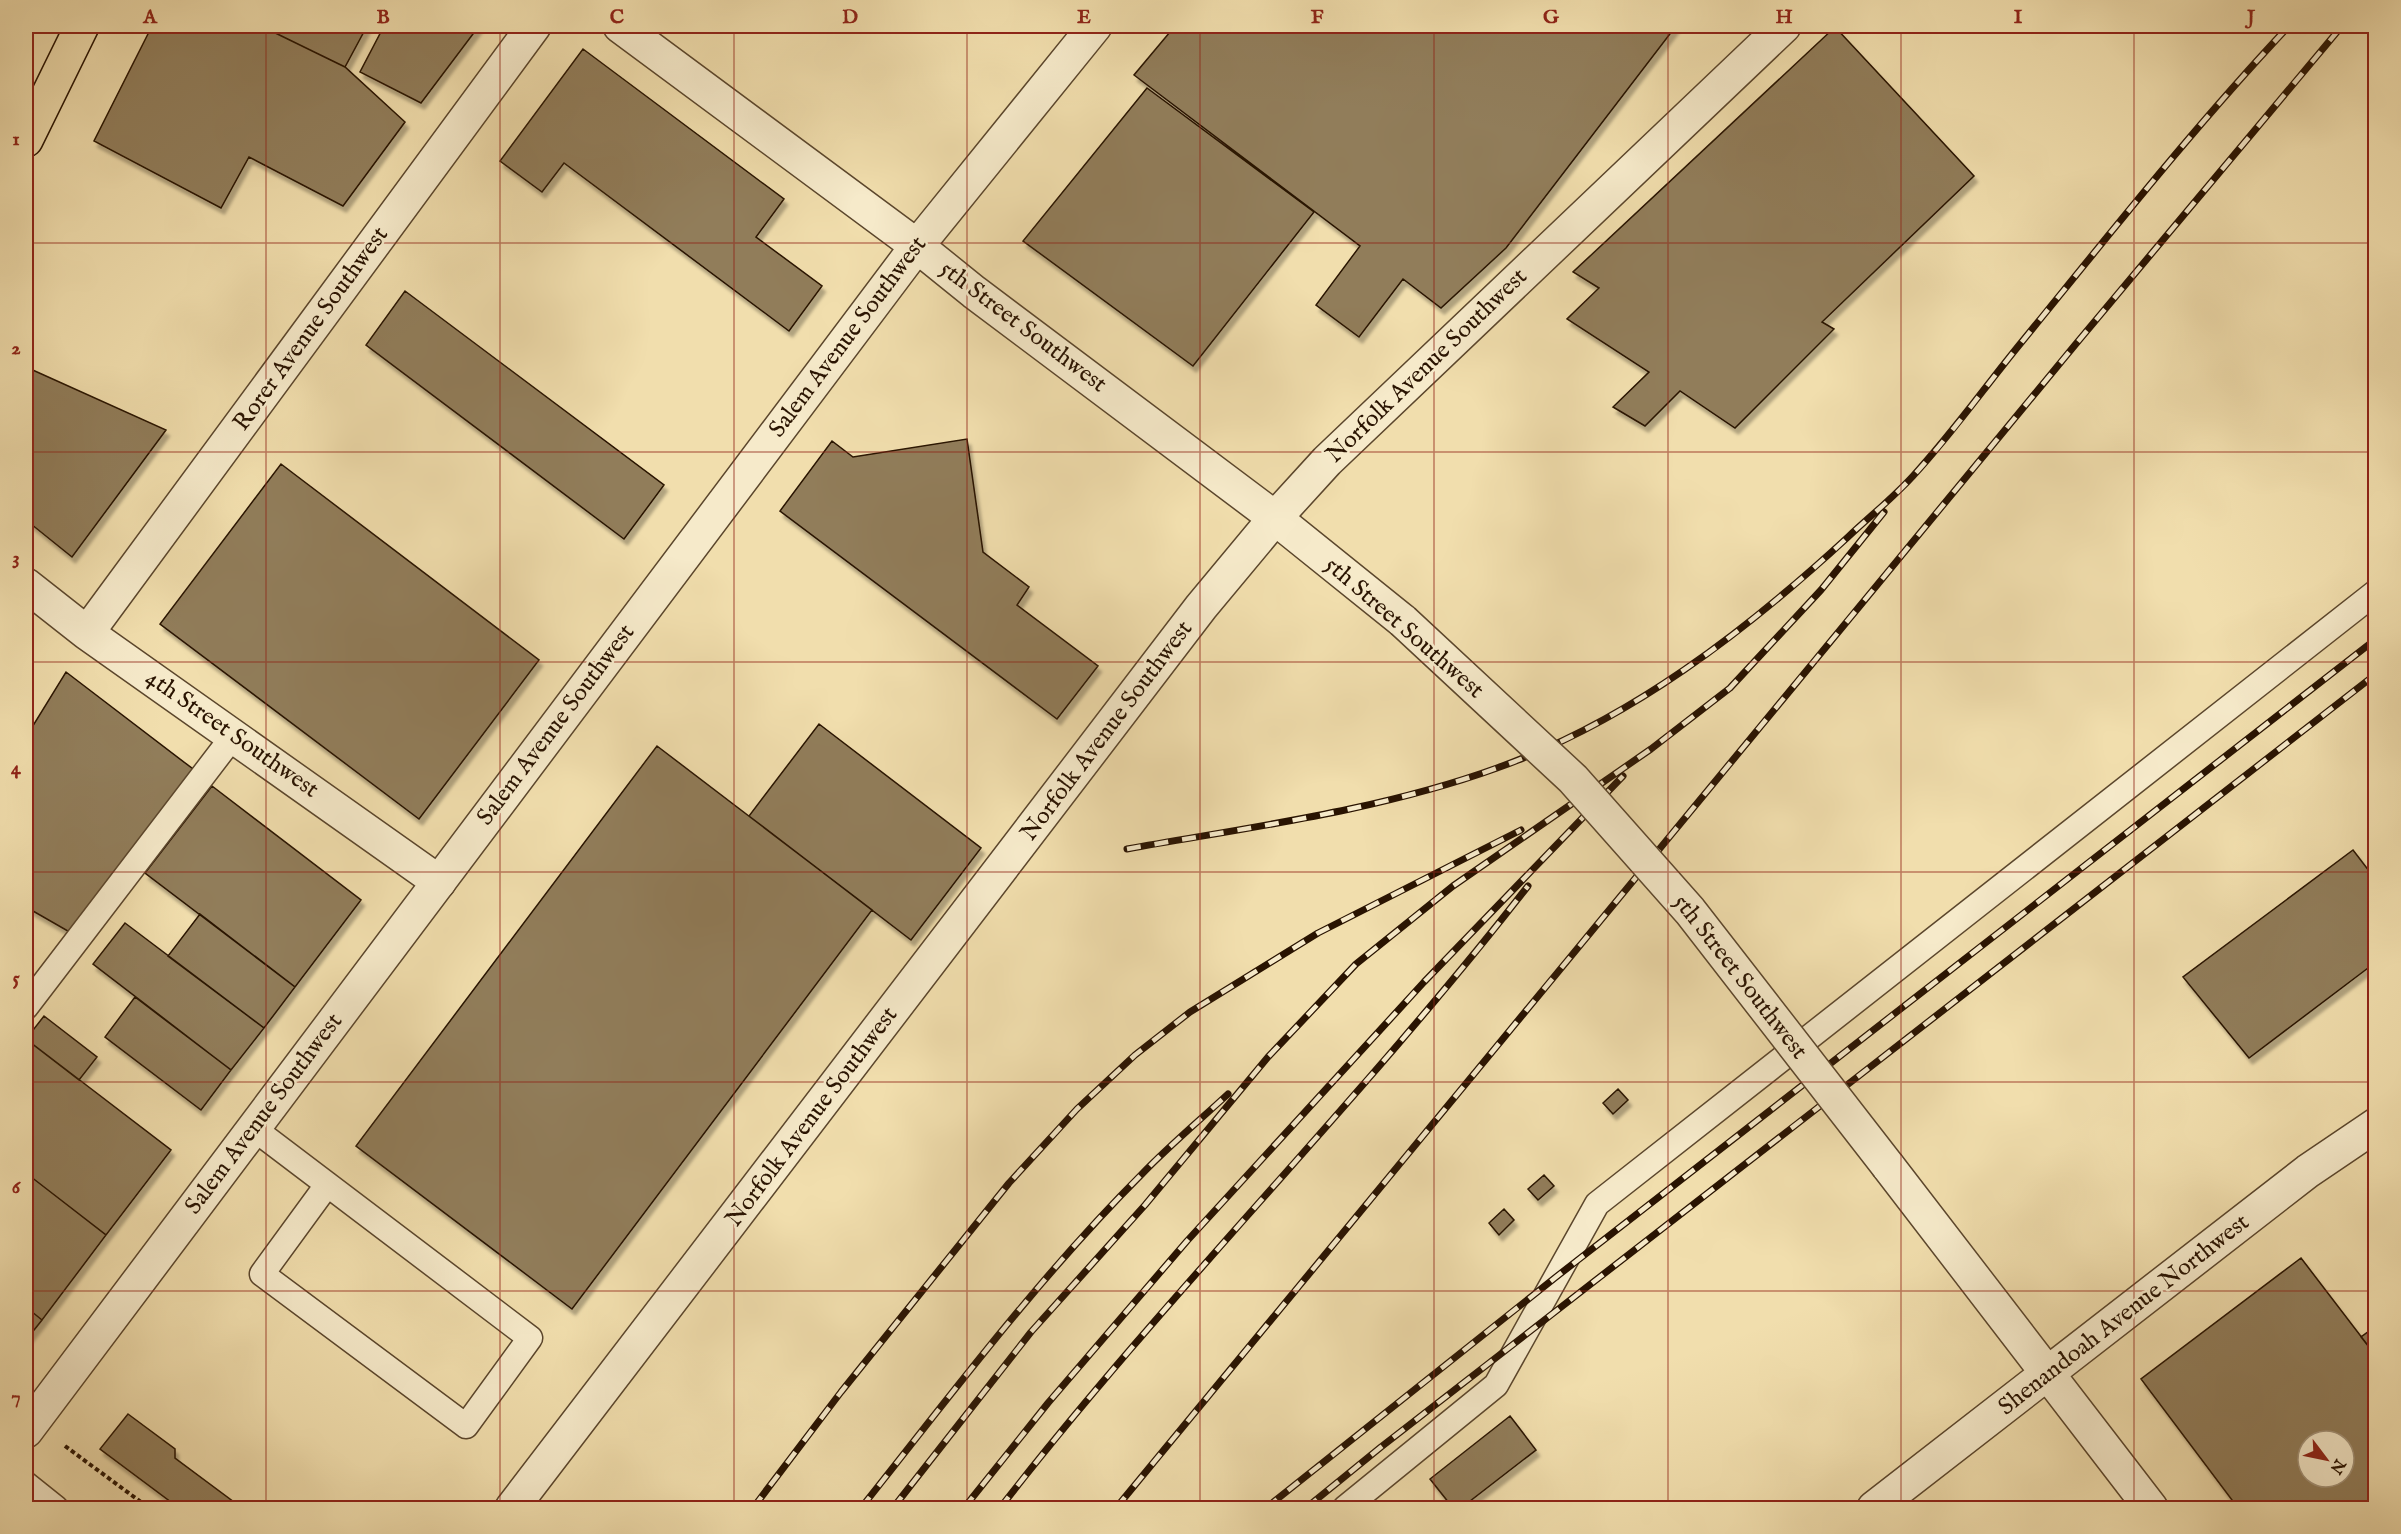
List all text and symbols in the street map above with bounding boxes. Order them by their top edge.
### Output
text: A [142,5,158,30]
text: B [376,5,390,30]
text: C [610,5,624,30]
text: D [842,5,858,30]
text: E [1077,5,1091,30]
text: F [1311,5,1324,30]
text: G [1543,5,1560,30]
text: H [1775,5,1793,30]
text: I [2014,5,2023,30]
text: J [2244,5,2256,30]
text: 1 [12,127,20,152]
street label: Rorer Avenue Southwest [226,221,396,437]
street label: Salem Avenue Southwest [762,230,934,444]
street label: 5th Street Southwest [933,254,1113,400]
street label: Norfolk Avenue Southwest [1320,262,1534,470]
text: 2 [11,336,21,361]
text: 3 [12,546,20,571]
street label: 5th Street Southwest [1318,550,1490,706]
street label: Norfolk Avenue Southwest [1014,615,1200,847]
street label: Salem Avenue Southwest [470,618,642,832]
street label: 4th Street Southwest [139,663,325,805]
text: 4 [11,756,22,781]
street label: 5th Street Southwest [1666,888,1814,1066]
text: 5 [12,966,20,991]
street label: Norfolk Avenue Southwest [719,1001,905,1233]
street label: Salem Avenue Southwest [178,1007,350,1221]
text: 6 [12,1175,22,1200]
street label: Shenandoah Avenue Northwest [1992,1207,2256,1423]
text: 7 [11,1385,21,1410]
north arrow [2296,1429,2356,1489]
text: N [2325,1454,2350,1477]

